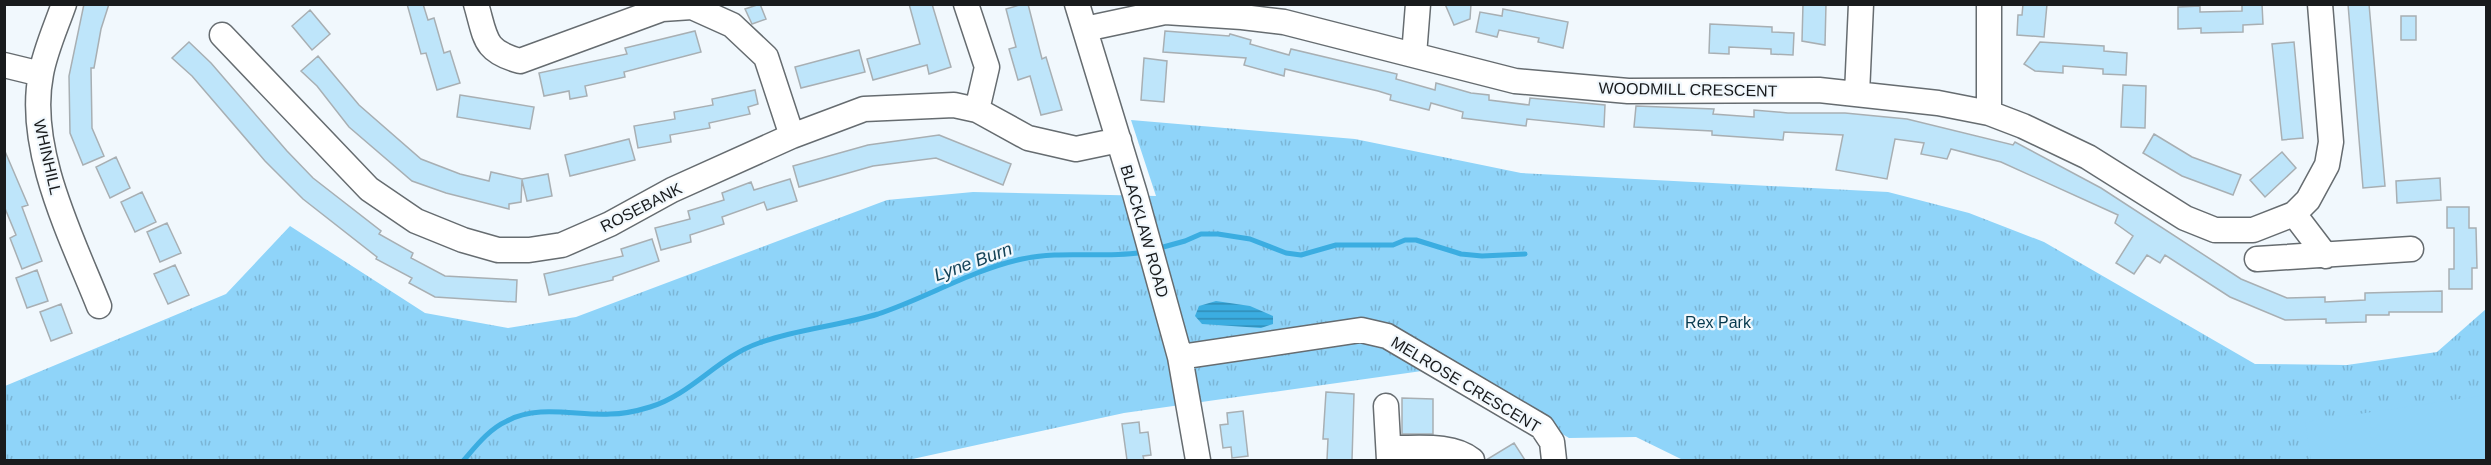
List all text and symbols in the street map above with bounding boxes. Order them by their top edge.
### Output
street label: WOODMILL CRESCENT [1598,79,1778,100]
street label: WHINHILL [31,118,64,196]
street label: BLACKLAW ROAD [1117,163,1172,299]
street label: ROSEBANK [598,180,685,235]
water label: Lyne Burn [931,239,1015,285]
park label: Rex Park [1685,314,1752,331]
street label: MELROSE CRESCENT [1388,333,1543,436]

